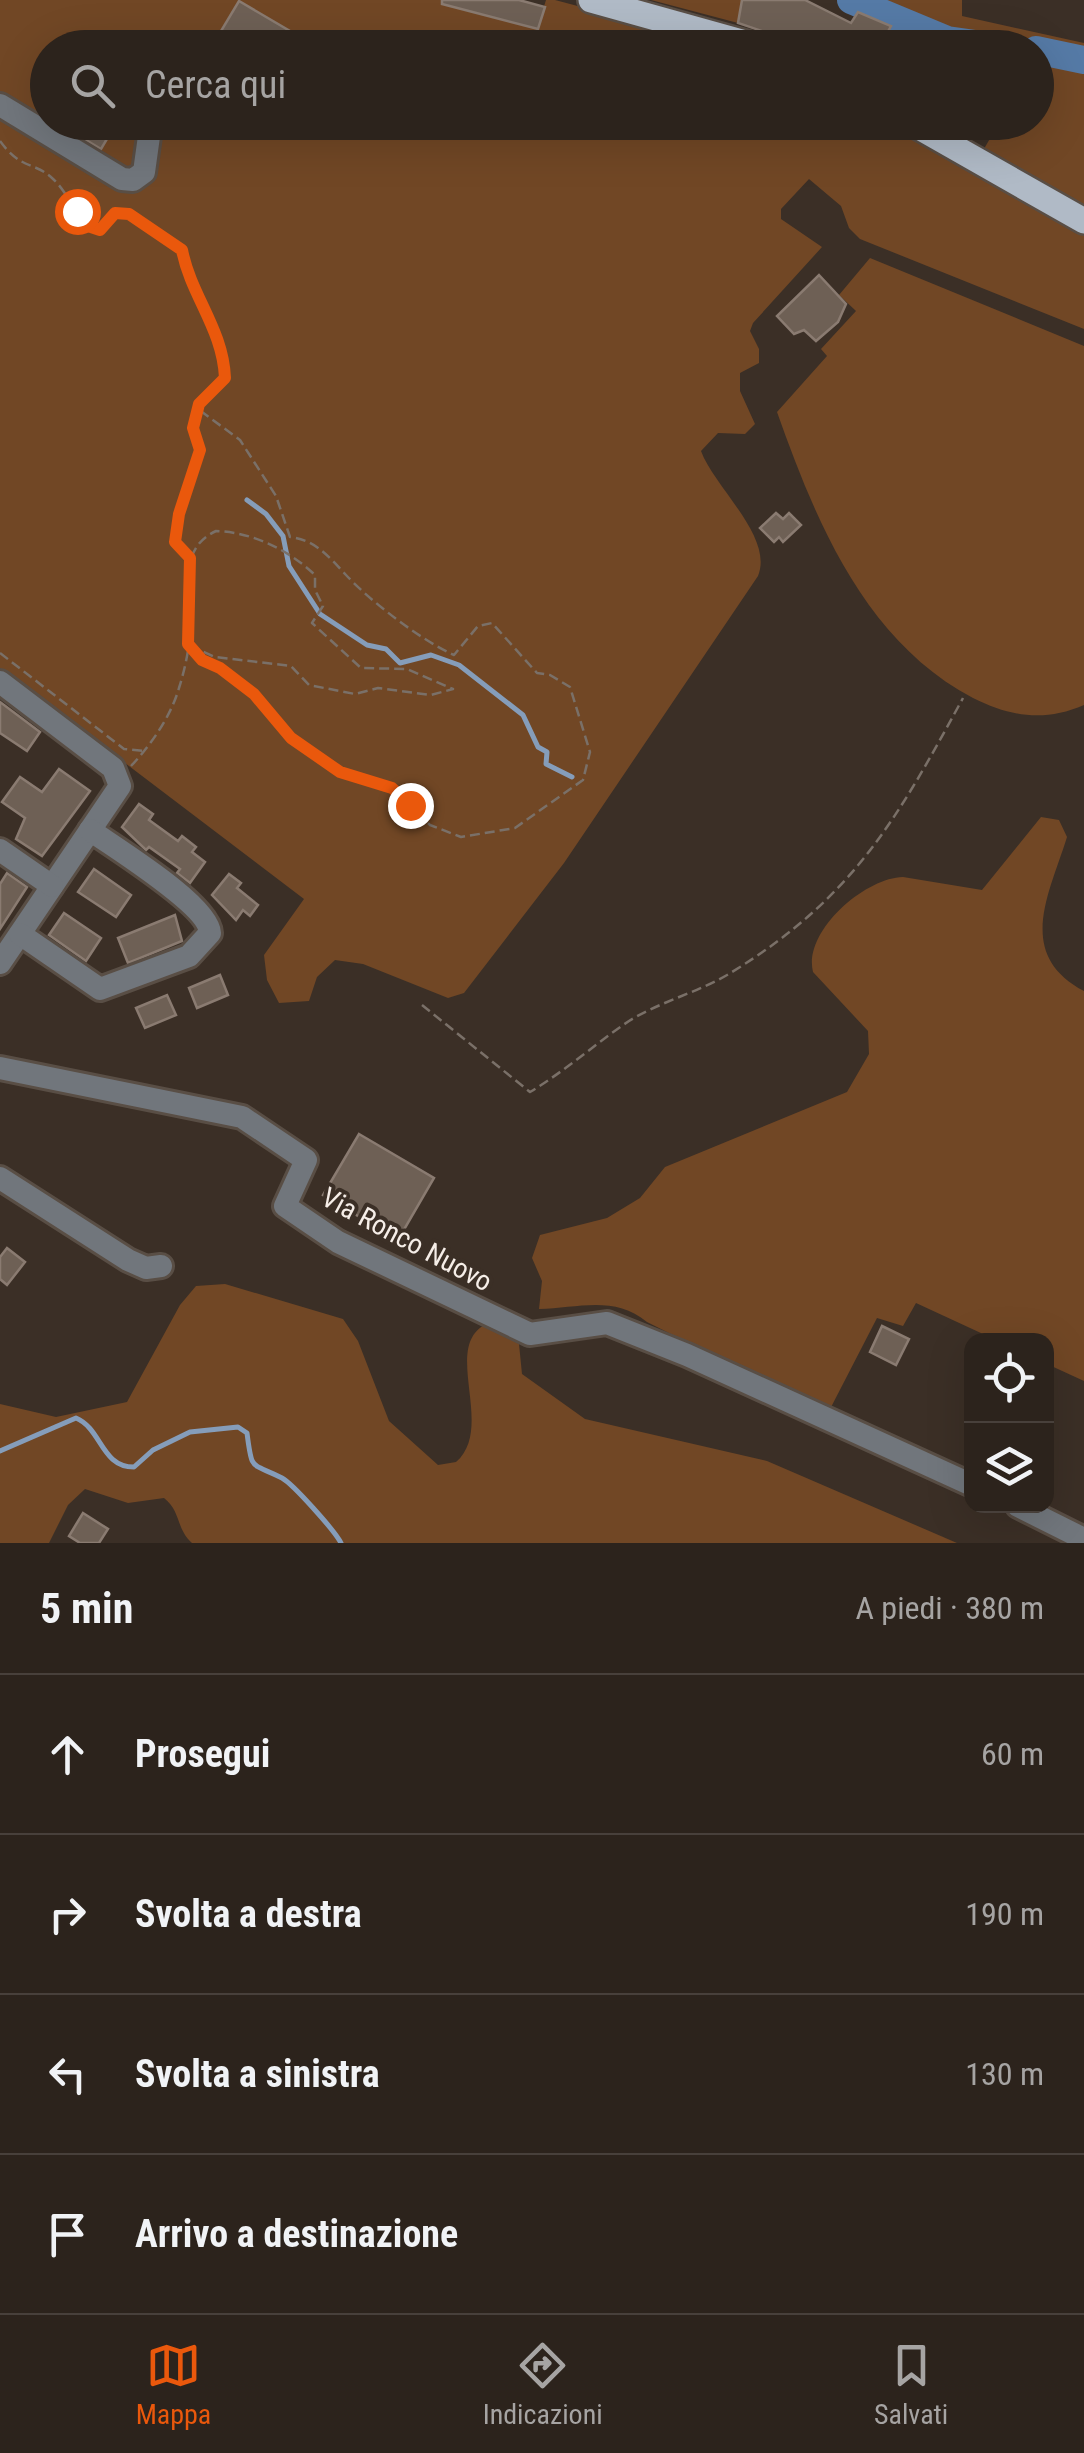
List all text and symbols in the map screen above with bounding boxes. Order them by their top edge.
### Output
search box [30,30,1054,140]
icon: search [65,58,120,113]
text: Cerca qui [145,63,286,107]
route start [55,189,101,235]
route end [388,783,434,829]
street label: Via Ronco Nuovo [316,1181,498,1298]
map controls [964,1333,1054,1513]
button: locate [964,1333,1054,1423]
button: layers [964,1423,1054,1513]
text: 5 min [40,1584,133,1633]
text: A piedi · 380 m [856,1589,1044,1627]
icon: ahead [40,1727,95,1782]
text: Prosegui [135,1732,270,1776]
text: 60 m [981,1735,1044,1773]
icon: right [40,1887,95,1942]
text: Svolta a destra [135,1892,362,1936]
text: 190 m [965,1895,1044,1933]
icon: left [40,2047,95,2102]
text: Svolta a sinistra [135,2052,380,2096]
text: 130 m [965,2055,1044,2093]
icon: arrive [40,2207,95,2262]
text: Arrivo a destinazione [135,2212,458,2256]
tab: Mappa [136,2338,211,2431]
tab: Indicazioni [483,2338,603,2431]
tab: Salvati [874,2338,948,2431]

